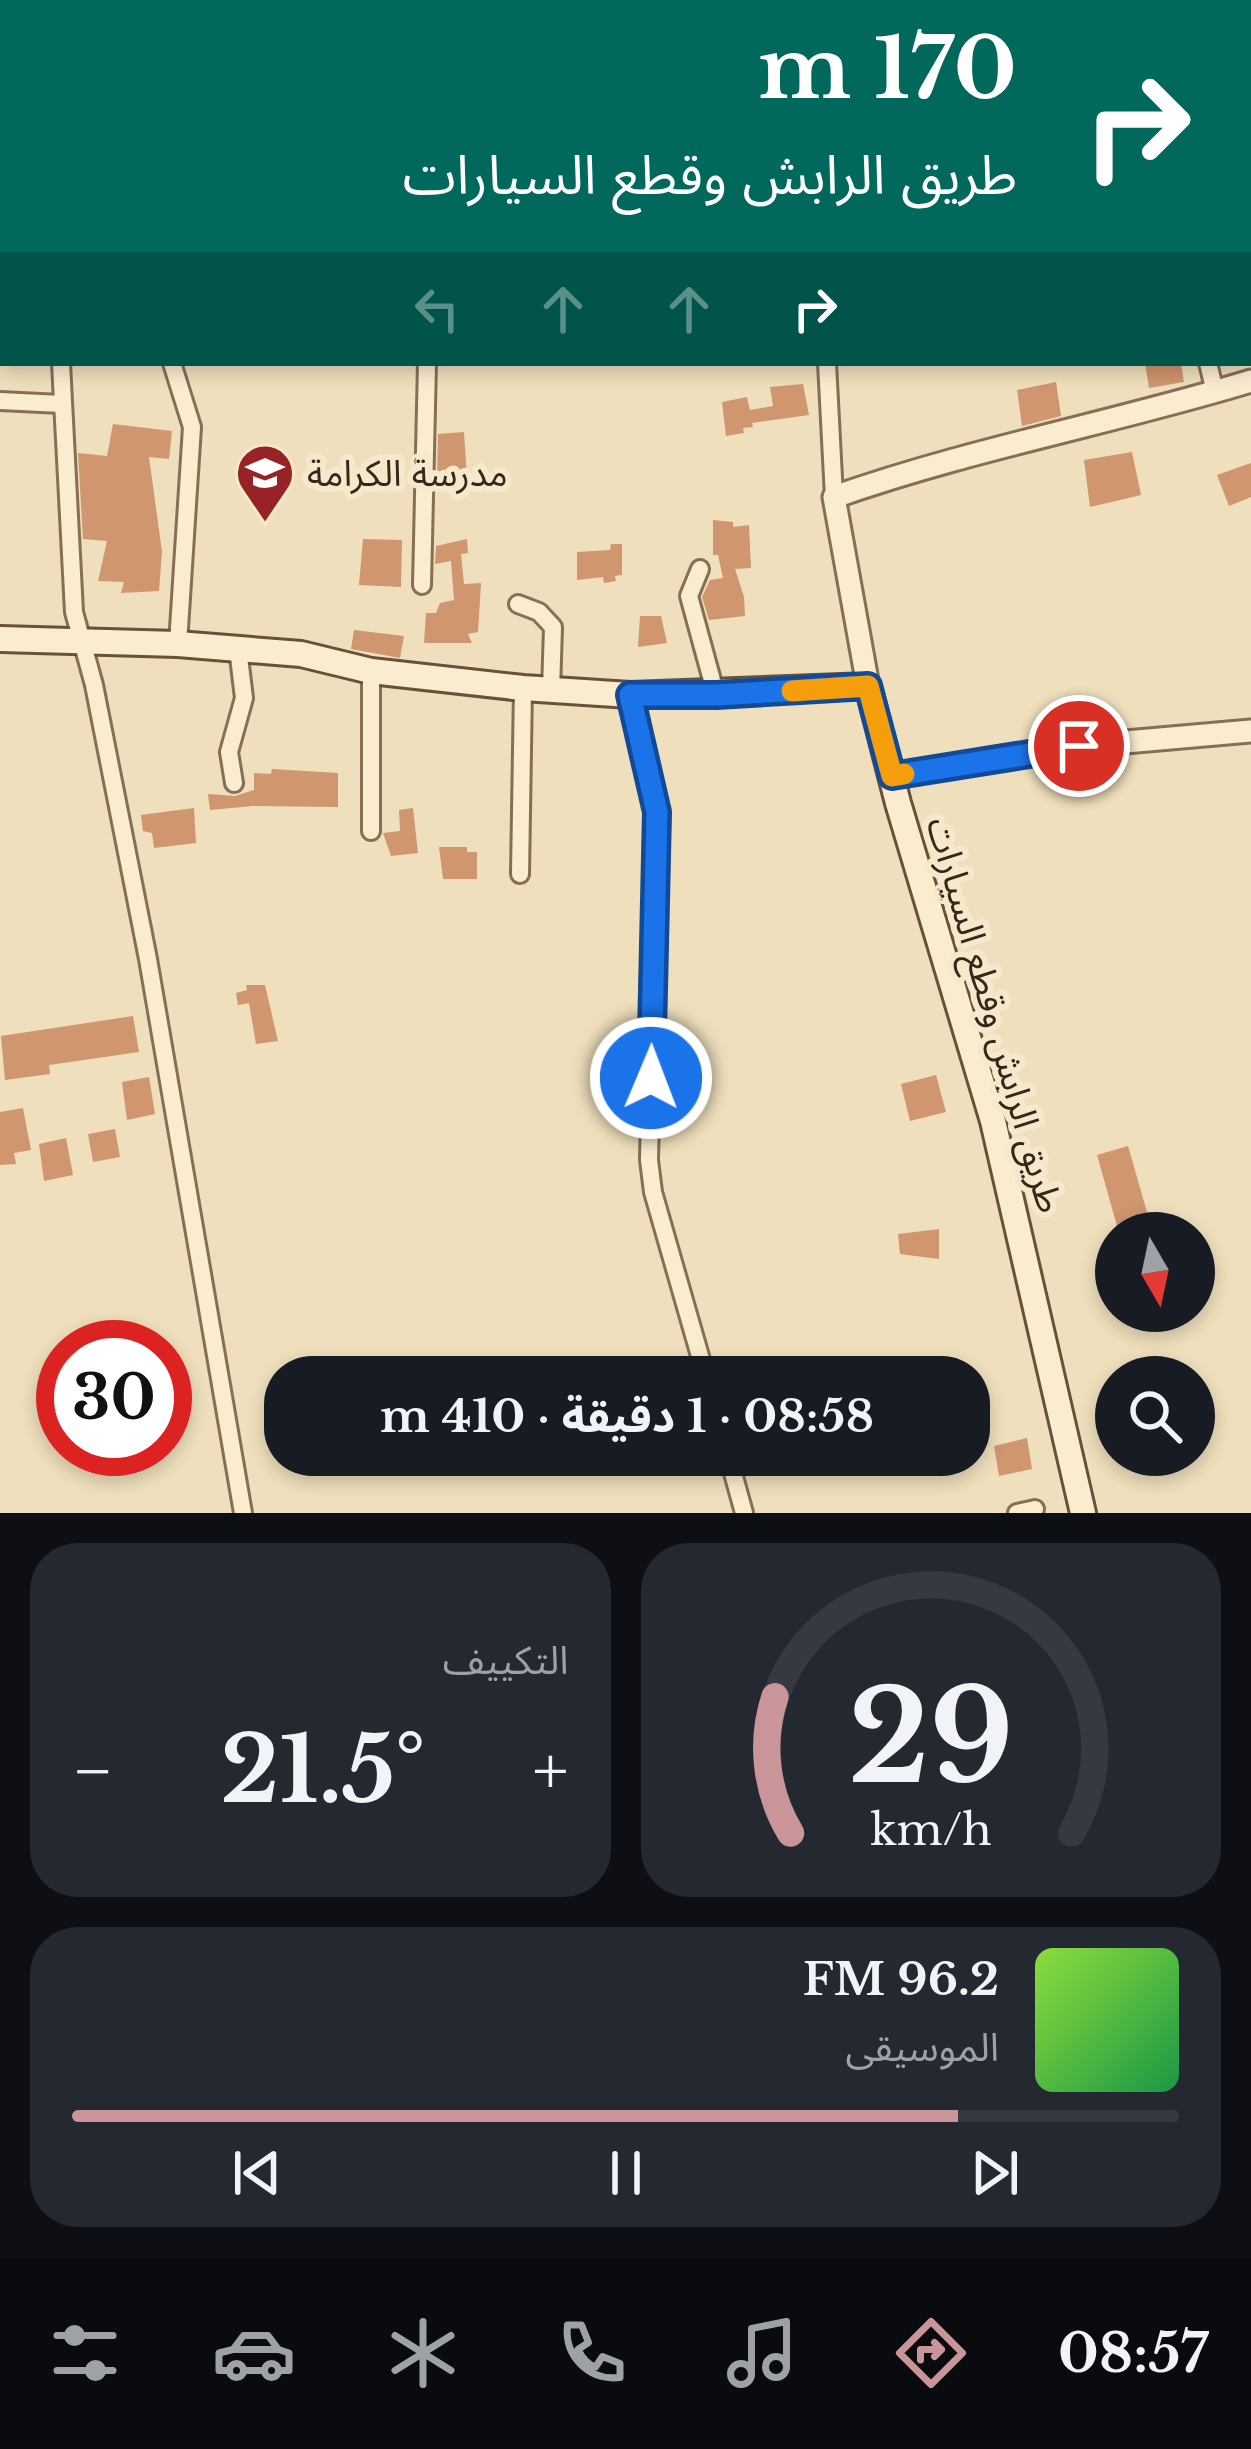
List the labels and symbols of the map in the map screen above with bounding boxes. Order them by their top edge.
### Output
school or university icon: مدرسة الكرامة [234,442,296,524]
place label: مدرسة الكرامة [307,451,508,496]
pin [1028,695,1130,797]
street label: طريق الرابش وقطع السيارات [913,812,1073,1219]
position arrow [588,1015,714,1141]
north arrow [1095,1212,1215,1332]
speed limit sign: 30 [36,1320,192,1476]

